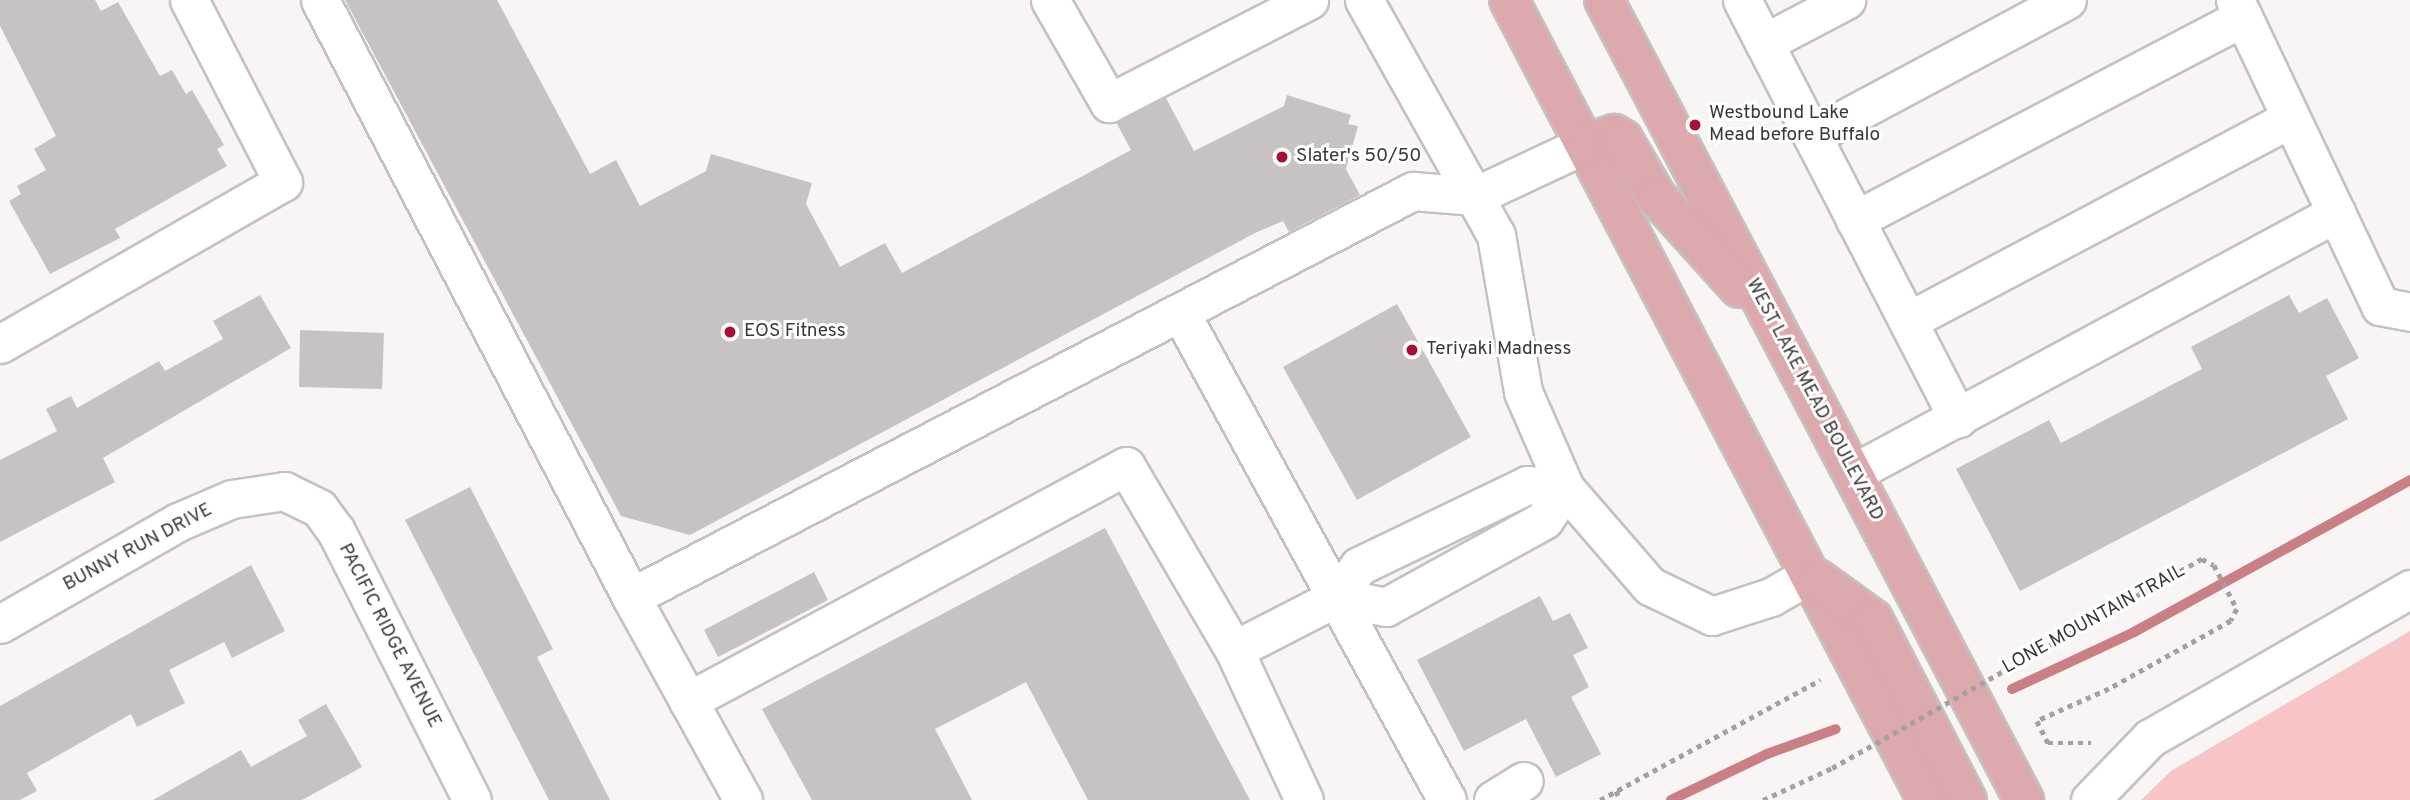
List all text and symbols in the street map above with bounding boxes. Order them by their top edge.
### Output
place label: Westbound Lake Mead before Buffalo [1709,103,1880,147]
marker: Westbound Lake Mead before Buffalo [1687,117,1703,133]
place label: Slater's 50/50 [1296,146,1422,168]
marker: Slater's 50/50 [1274,149,1290,165]
street label: WEST LAKE MEAD BOULEVARD [1740,275,1888,525]
place label: EOS Fitness [744,321,846,343]
marker: EOS Fitness [722,324,738,340]
place label: Teriyaki Madness [1426,339,1571,361]
marker: Teriyaki Madness [1404,342,1420,358]
street label: BUNNY RUN DRIVE [59,499,217,597]
street label: PACIFIC RIDGE AVENUE [332,540,446,732]
street label: LONE MOUNTAIN TRAIL [1999,560,2189,680]

